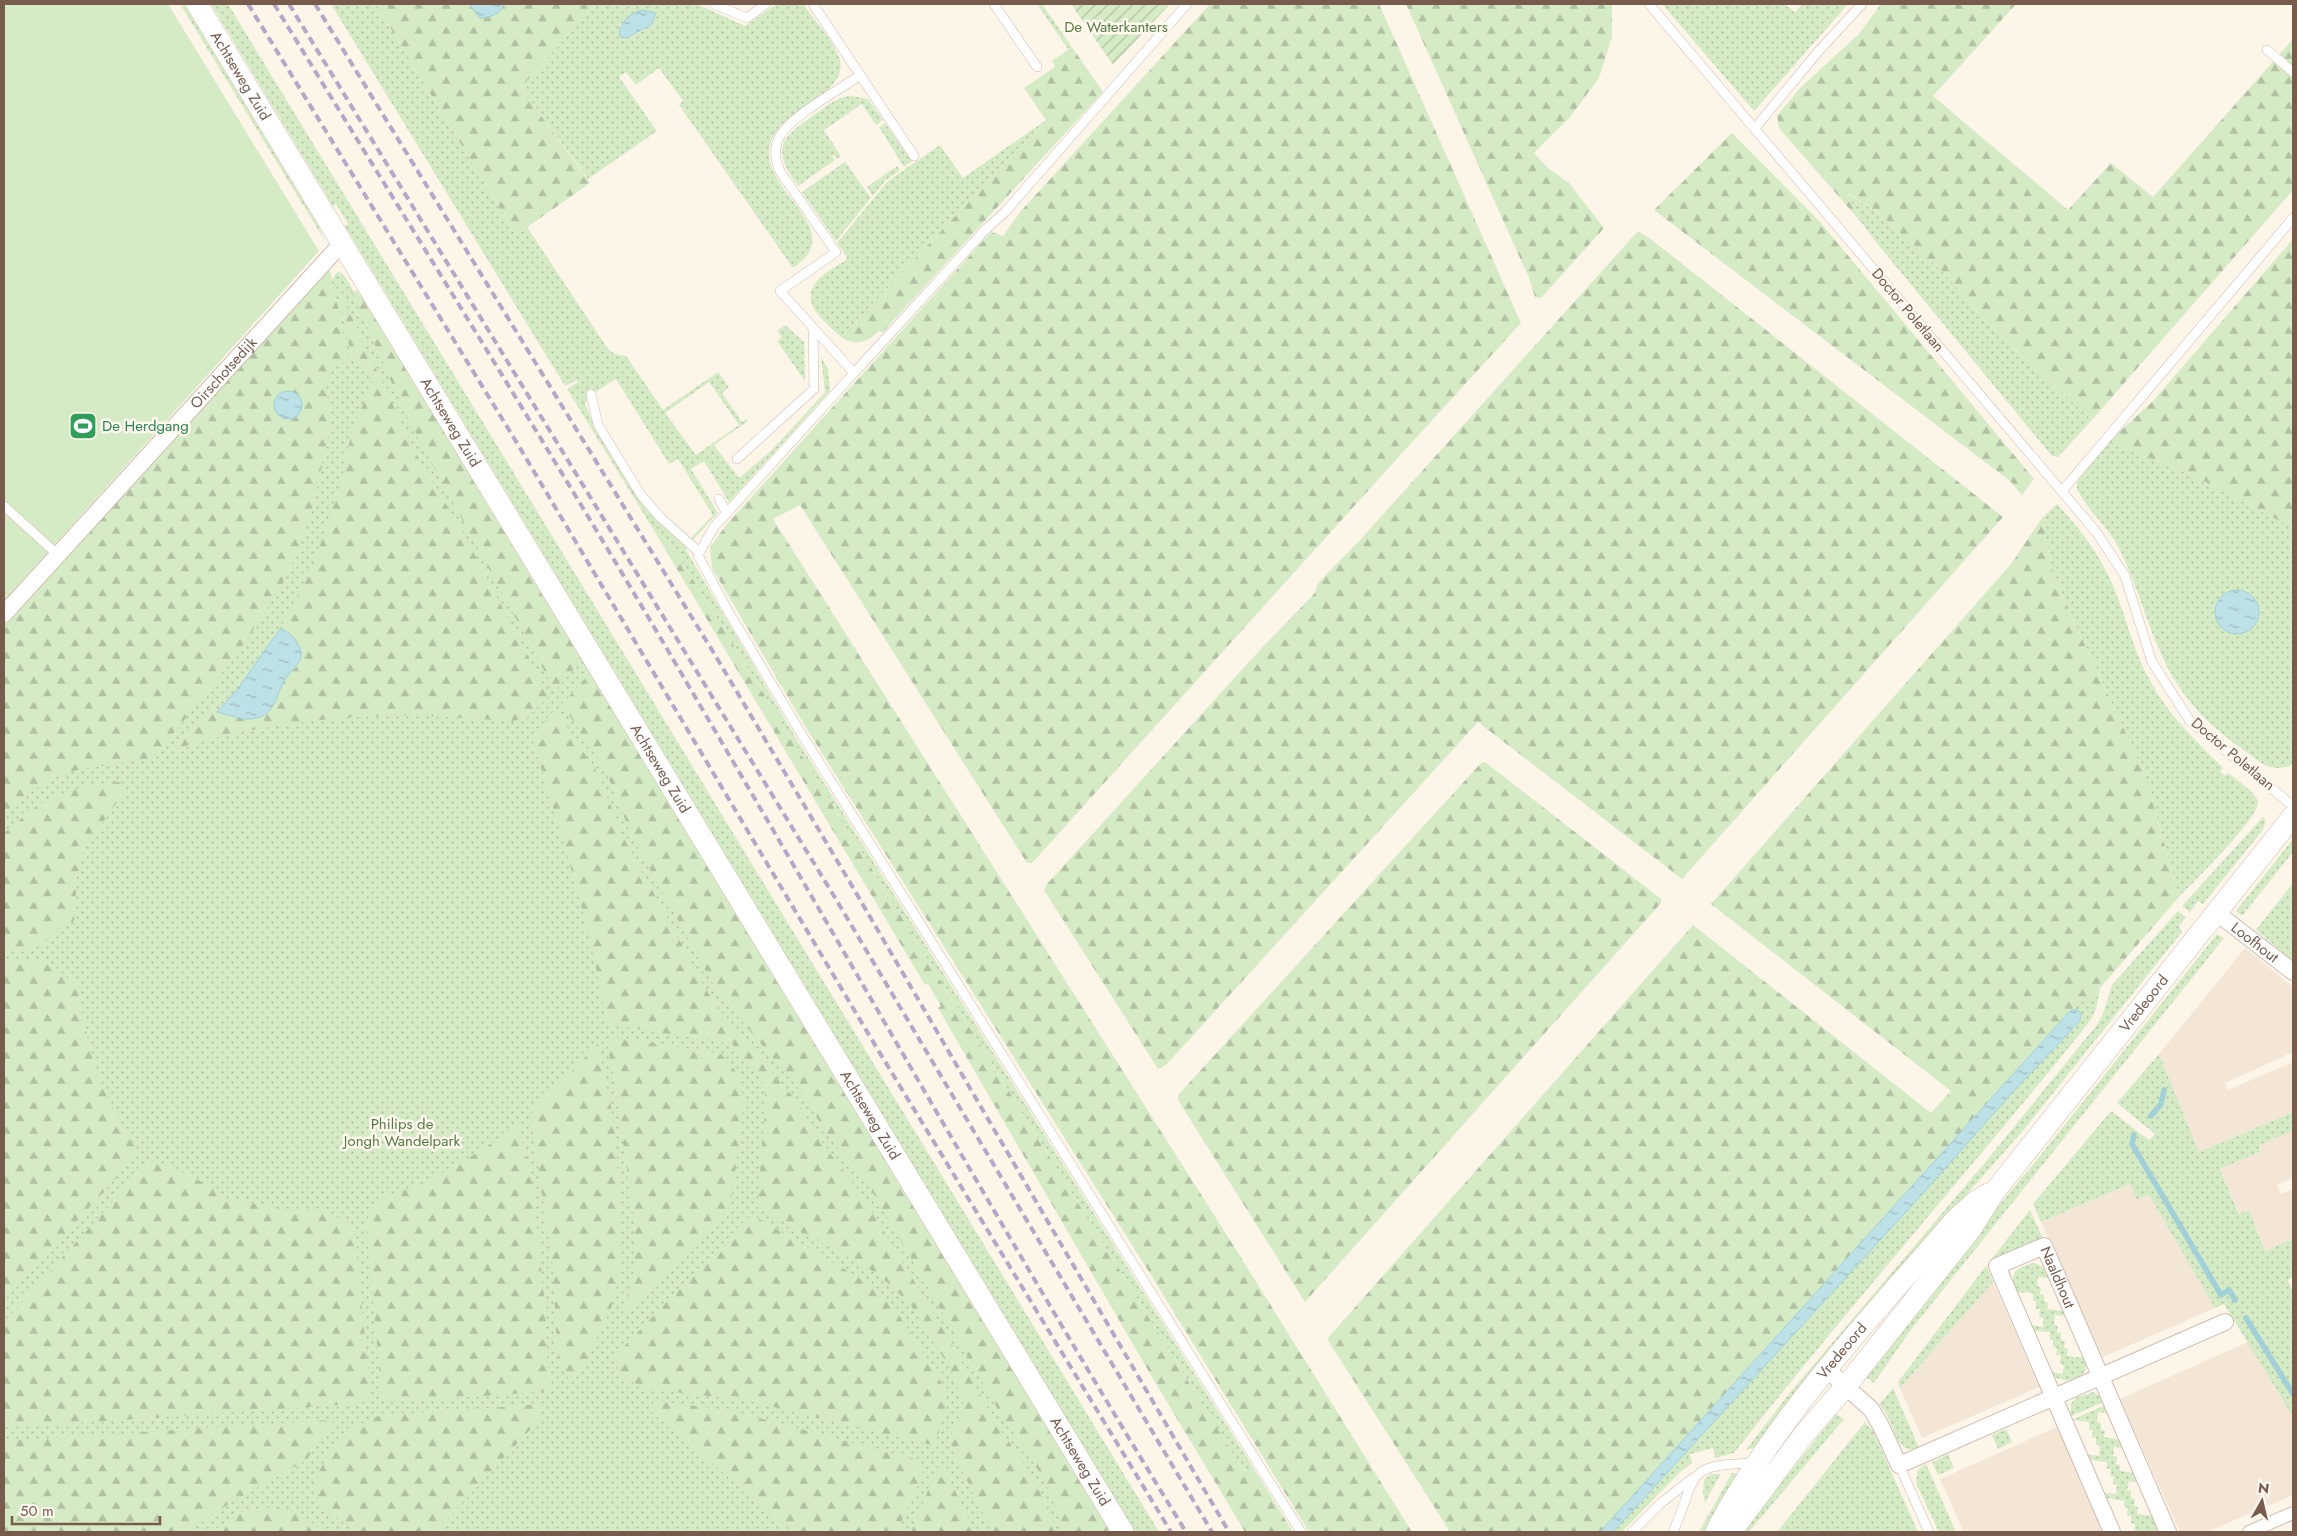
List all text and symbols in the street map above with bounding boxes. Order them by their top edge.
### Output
park label: De Waterkanters [1064,16,1168,38]
street label: Achtseweg Zuid [205,27,276,125]
street label: Doctor Poletlaan [1866,263,1950,357]
street label: Oirschotsedijk [185,332,262,414]
street label: Achtseweg Zuid [415,373,486,471]
sports icon: De Herdgang [68,411,98,441]
place label: De Herdgang [102,415,189,437]
street label: Doctor Poletlaan [2186,712,2280,796]
street label: Achtseweg Zuid [625,720,696,817]
street label: Loofhout [2226,917,2284,968]
street label: Vredeoord [2114,970,2174,1037]
street label: Achtseweg Zuid [835,1066,906,1164]
park label: Philips de Jongh Wandelpark [342,1113,461,1152]
street label: Naaldhout [2034,1243,2081,1312]
street label: Vredeoord [1812,1318,1872,1384]
street label: Achtseweg Zuid [1045,1412,1116,1510]
north arrow [2237,1476,2287,1526]
text: N [2257,1477,2271,1499]
scale bar [12,1494,160,1526]
text: 50 m [20,1500,54,1522]

